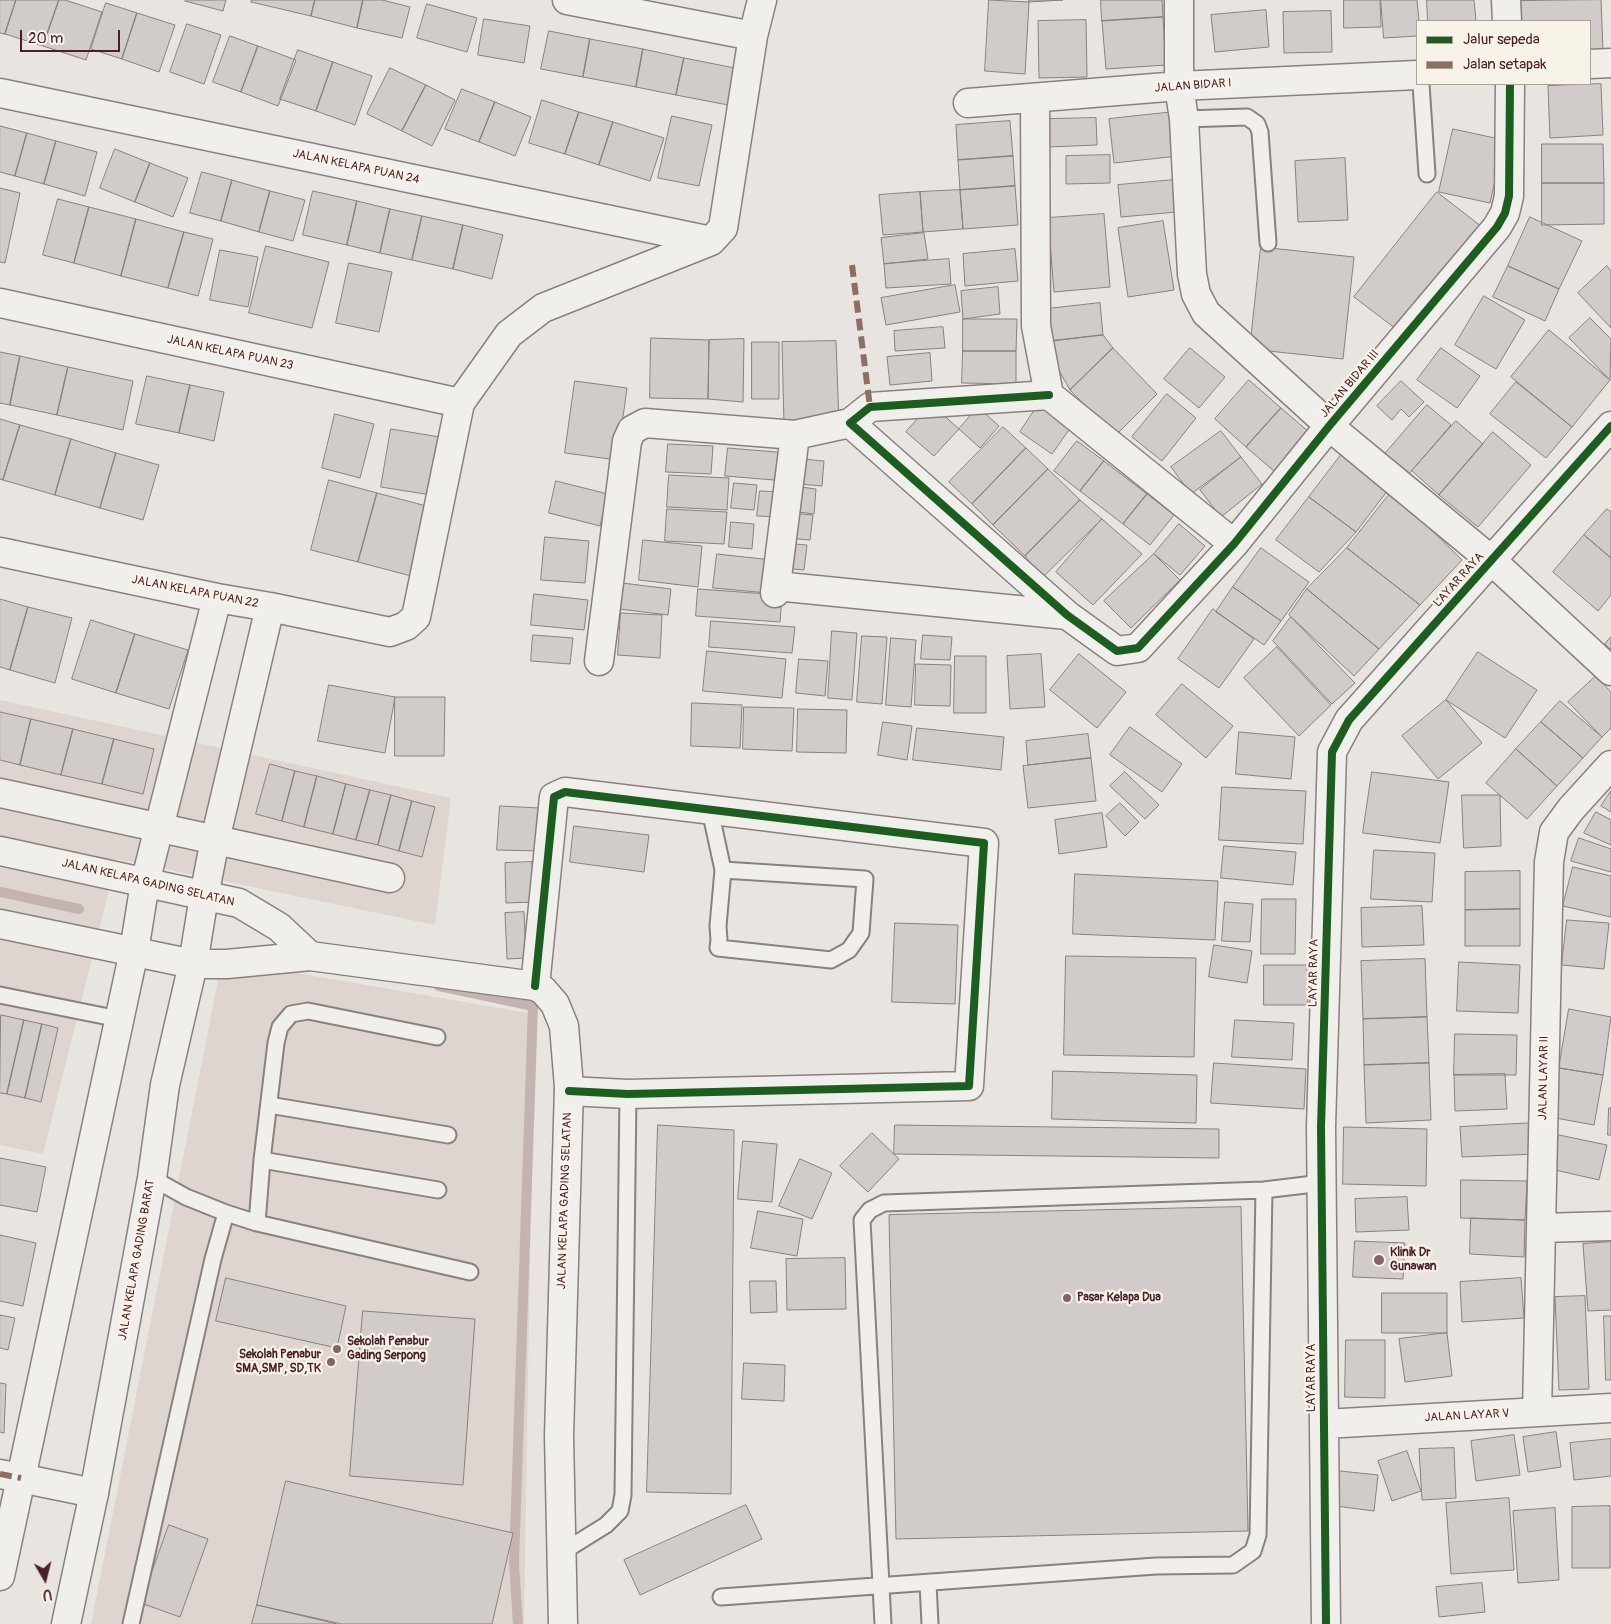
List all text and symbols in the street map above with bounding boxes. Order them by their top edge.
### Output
scale bar [22,20,122,52]
legend [1416,20,1591,85]
text: 20 m [28,29,63,48]
text: Jalur sepeda [1463,30,1540,49]
text: Jalan setapak [1463,55,1546,74]
street label: JALAN BIDAR I [1154,76,1232,96]
street label: JALAN KELAPA PUAN 24 [291,147,421,187]
street label: JALAN KELAPA PUAN 23 [166,333,294,373]
street label: JALAN BIDAR III [1317,347,1383,421]
street label: LAYAR RAYA [1431,550,1487,610]
street label: JALAN KELAPA PUAN 22 [130,573,260,611]
street label: JALAN KELAPA GADING SELATAN [60,856,236,910]
street label: LAYAR RAYA [1306,939,1322,1007]
street label: JALAN LAYAR II [1536,1036,1552,1120]
street label: JALAN KELAPA GADING SELATAN [555,1112,575,1290]
street label: JALAN KELAPA GADING BARAT [116,1179,158,1341]
place label: Klinik Dr Gunawan [1390,1246,1436,1274]
marker: Klinik Dr Gunawan [1372,1253,1386,1267]
place label: Pasar Kelapa Dua [1077,1291,1161,1305]
marker: Pasar Kelapa Dua [1061,1292,1073,1304]
place label: Sekolah Penabur Gading Serpong [347,1335,429,1363]
marker: Sekolah Penabur Gading Serpong [331,1343,343,1355]
street label: LAYAR RAYA [1305,1344,1319,1412]
place label: Sekolah Penabur SMA,SMP, SD,TK [235,1348,321,1376]
marker: Sekolah Penabur SMA,SMP, SD,TK [325,1356,337,1368]
street label: JALAN LAYAR V [1424,1407,1510,1425]
north arrow [20,1554,70,1604]
text: U [41,1585,53,1603]

